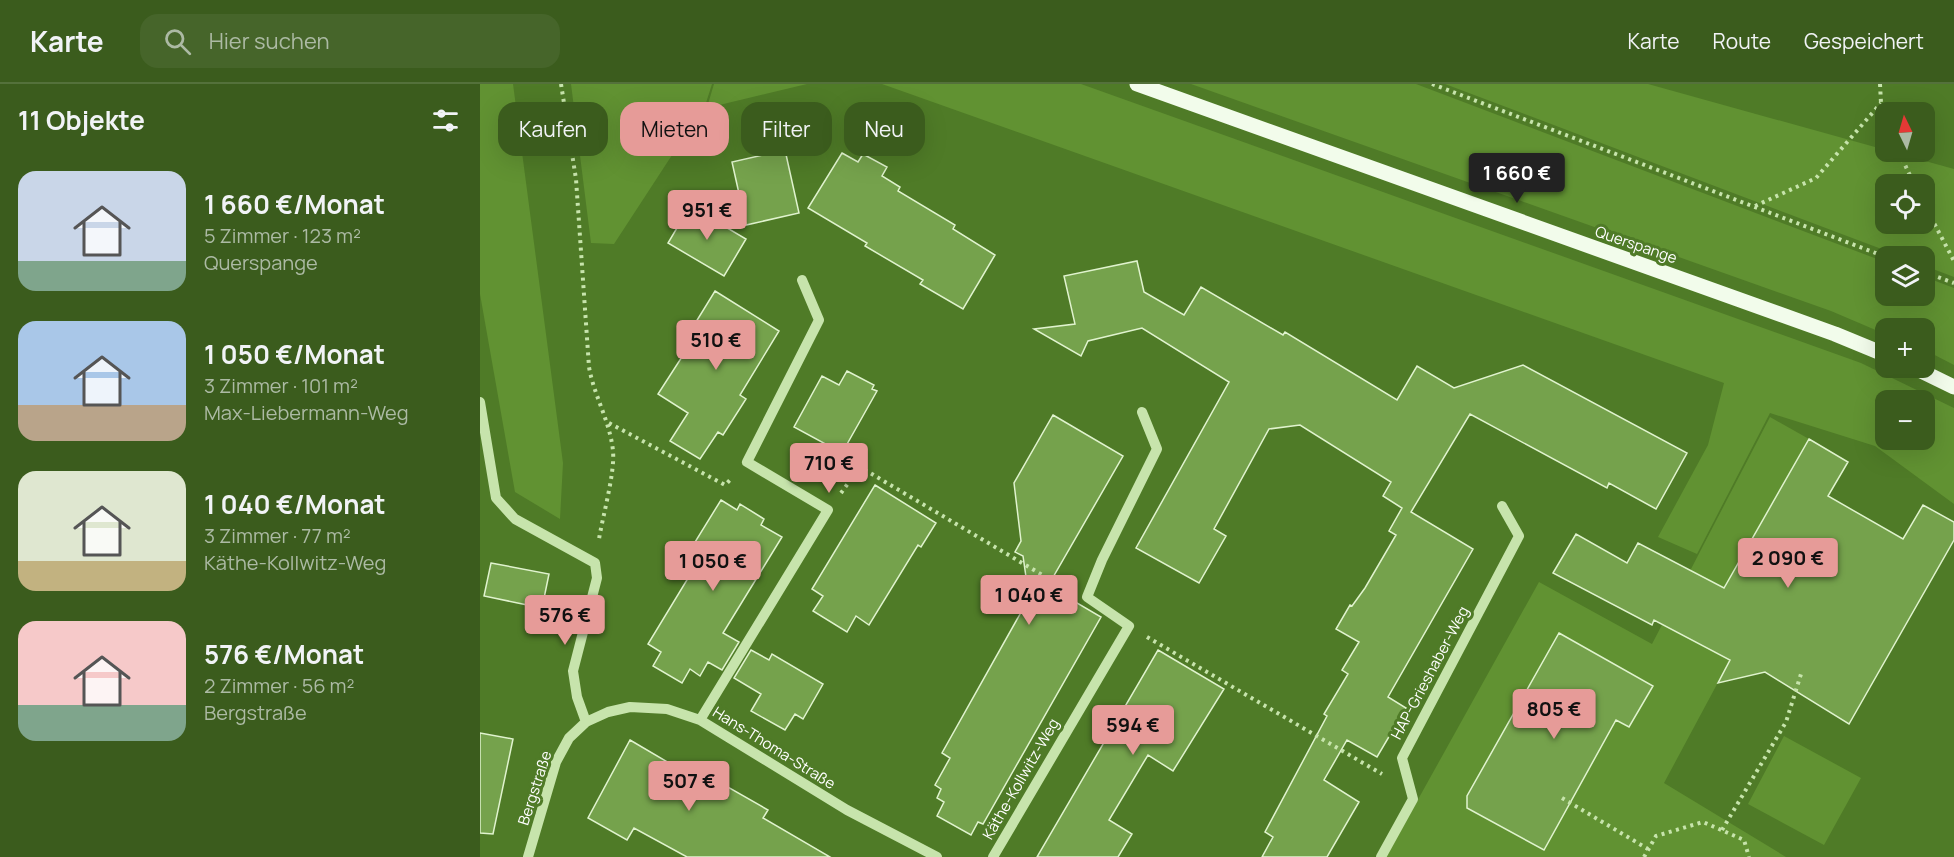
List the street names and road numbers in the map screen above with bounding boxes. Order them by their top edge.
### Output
street label: Querspange [1592,221,1680,268]
street label: HAP-Grieshaber-Weg [1386,603,1474,743]
street label: Hans-Thoma-Straße [709,701,840,794]
street label: Käthe-Kollwitz-Weg [977,714,1064,843]
street label: Bergstraße [513,748,556,828]

